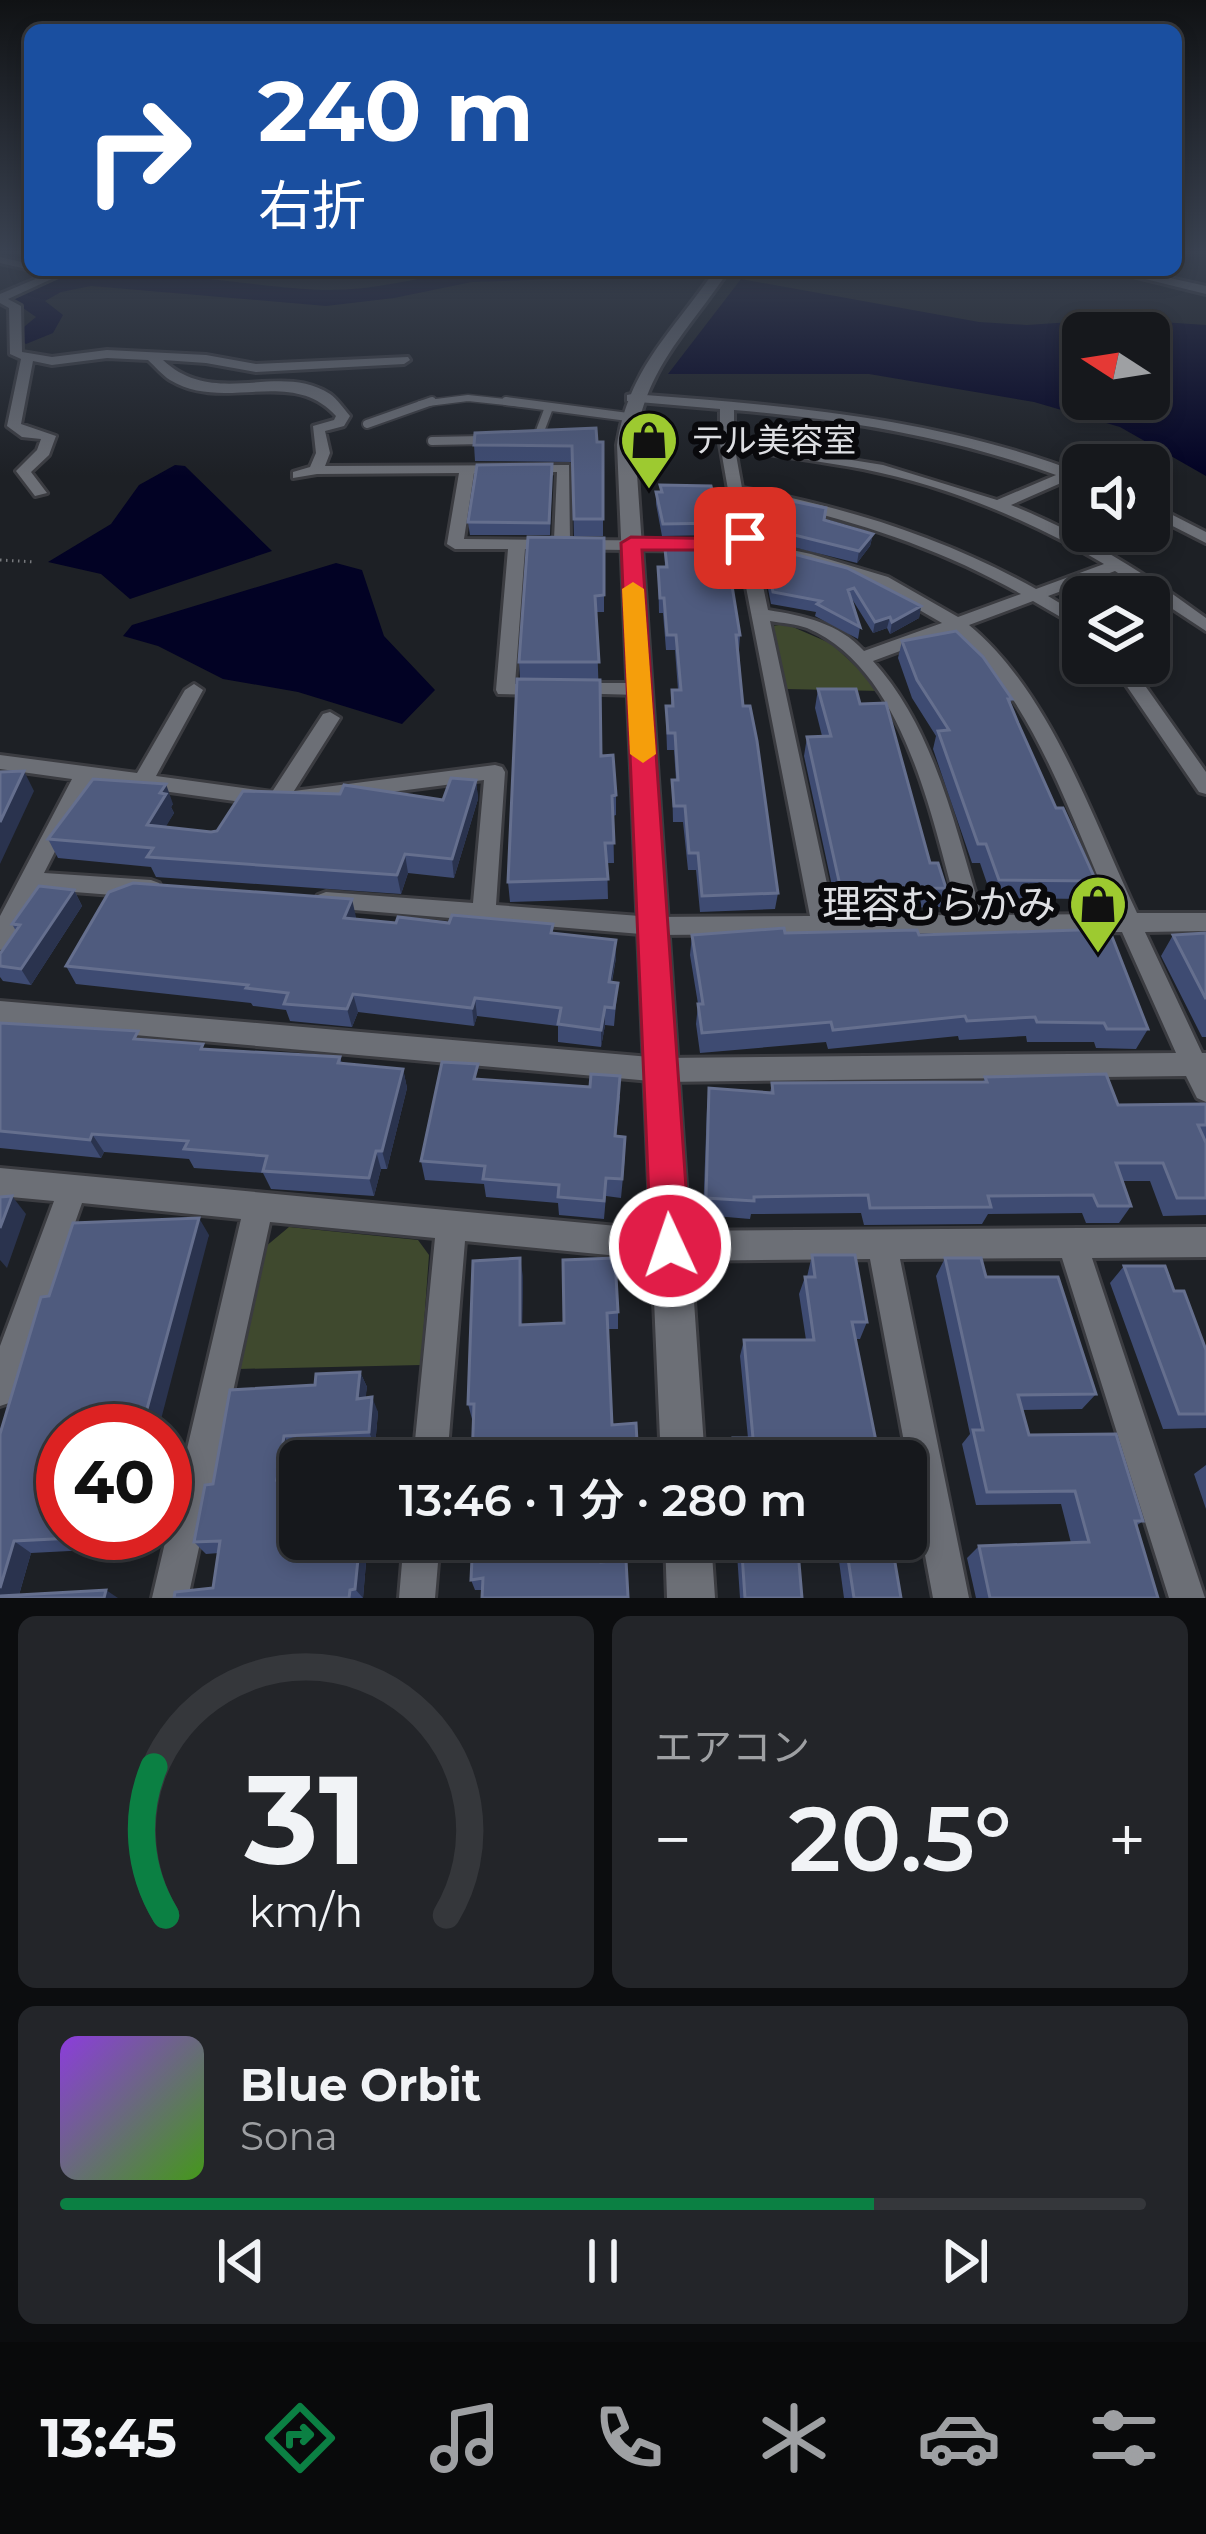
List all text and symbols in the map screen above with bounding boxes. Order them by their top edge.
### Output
text: 240 m [258,60,534,162]
icon: right [60,72,216,228]
text: 右折 [258,173,366,239]
north arrow [1062,312,1170,420]
map controls [1062,312,1170,684]
shop icon: テル美容室 [618,409,680,491]
place label: テル美容室 [691,420,856,460]
button: sound [1062,444,1170,552]
pin [694,487,796,589]
icon: arrive [712,505,778,571]
button: layers [1062,576,1170,684]
shop icon: 理容むらかみ [1067,873,1129,955]
place label: 理容むらかみ [822,880,1056,928]
position arrow [607,1183,733,1309]
speed limit sign: 40 [36,1404,192,1560]
text: 13:46 · 1 分 · 280 m [399,1472,807,1527]
text: エアコン [654,1723,810,1771]
text: 31 [244,1743,367,1895]
text: 20.5° [788,1784,1012,1894]
text: − [654,1799,692,1880]
text: + [1108,1799,1146,1880]
text: km/h [249,1885,363,1938]
text: Blue Orbit [240,2057,481,2112]
text: Sona [240,2112,338,2160]
icon: previous [208,2228,274,2294]
icon: pause [570,2228,636,2294]
icon: next [932,2228,998,2294]
icon: directions [258,2396,342,2480]
icon: music [423,2396,507,2480]
icon: phone [587,2396,671,2480]
icon: climate [752,2396,836,2480]
icon: car [917,2396,1001,2480]
icon: filters [1082,2396,1166,2480]
text: 13:45 [40,2405,177,2471]

